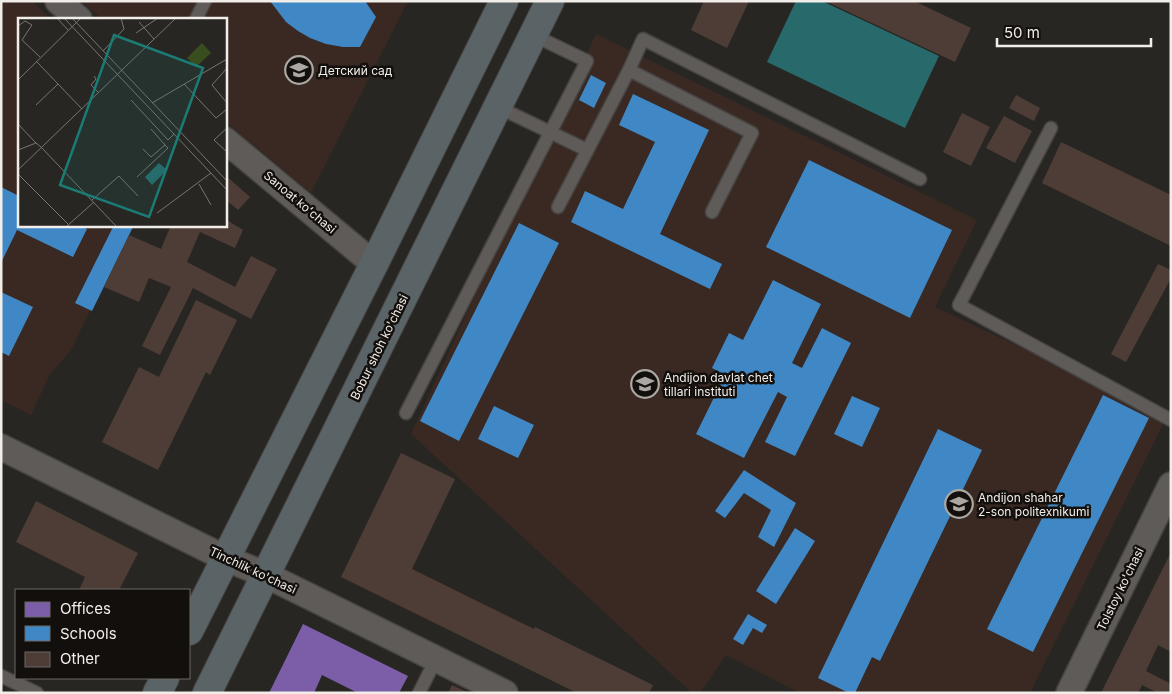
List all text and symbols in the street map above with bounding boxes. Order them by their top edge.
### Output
scale bar [997,15,1151,47]
inset map [18,18,226,226]
text: 50 m [1004,23,1040,42]
school or university icon: Детский сад [284,55,314,85]
place label: Детский сад [318,63,393,78]
street label: Sanoat koʻchasi [261,167,339,237]
street label: Bobur shoh ko'chasi [347,292,411,402]
school or university icon: Andijon davlat chet tillari instituti [630,369,660,399]
place label: Andijon davlat chet tillari instituti [664,370,773,399]
school or university icon: Andijon shahar 2-son politexnikumi [944,489,974,519]
place label: Andijon shahar 2-son politexnikumi [978,490,1089,519]
street label: Tinchlik ko'chasi [207,543,299,597]
street label: Tolstoy ko'chasi [1093,545,1147,633]
legend [15,589,190,679]
text: Offices [60,599,111,618]
text: Schools [60,624,117,643]
text: Other [60,649,100,668]

